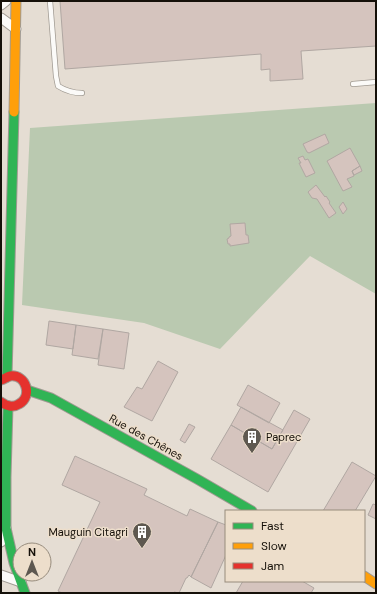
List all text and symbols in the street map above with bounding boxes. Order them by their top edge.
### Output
street label: Rue des Chênes [107,411,185,463]
building icon: Paprec [241,426,263,454]
place label: Paprec [266,430,301,444]
legend [225,510,365,582]
text: Fast [261,518,284,534]
building icon: Mauguin Citagri [131,521,153,549]
place label: Mauguin Citagri [48,525,128,539]
text: Slow [261,538,287,554]
north arrow [12,542,52,582]
text: N [28,545,36,559]
text: Jam [261,558,284,574]

